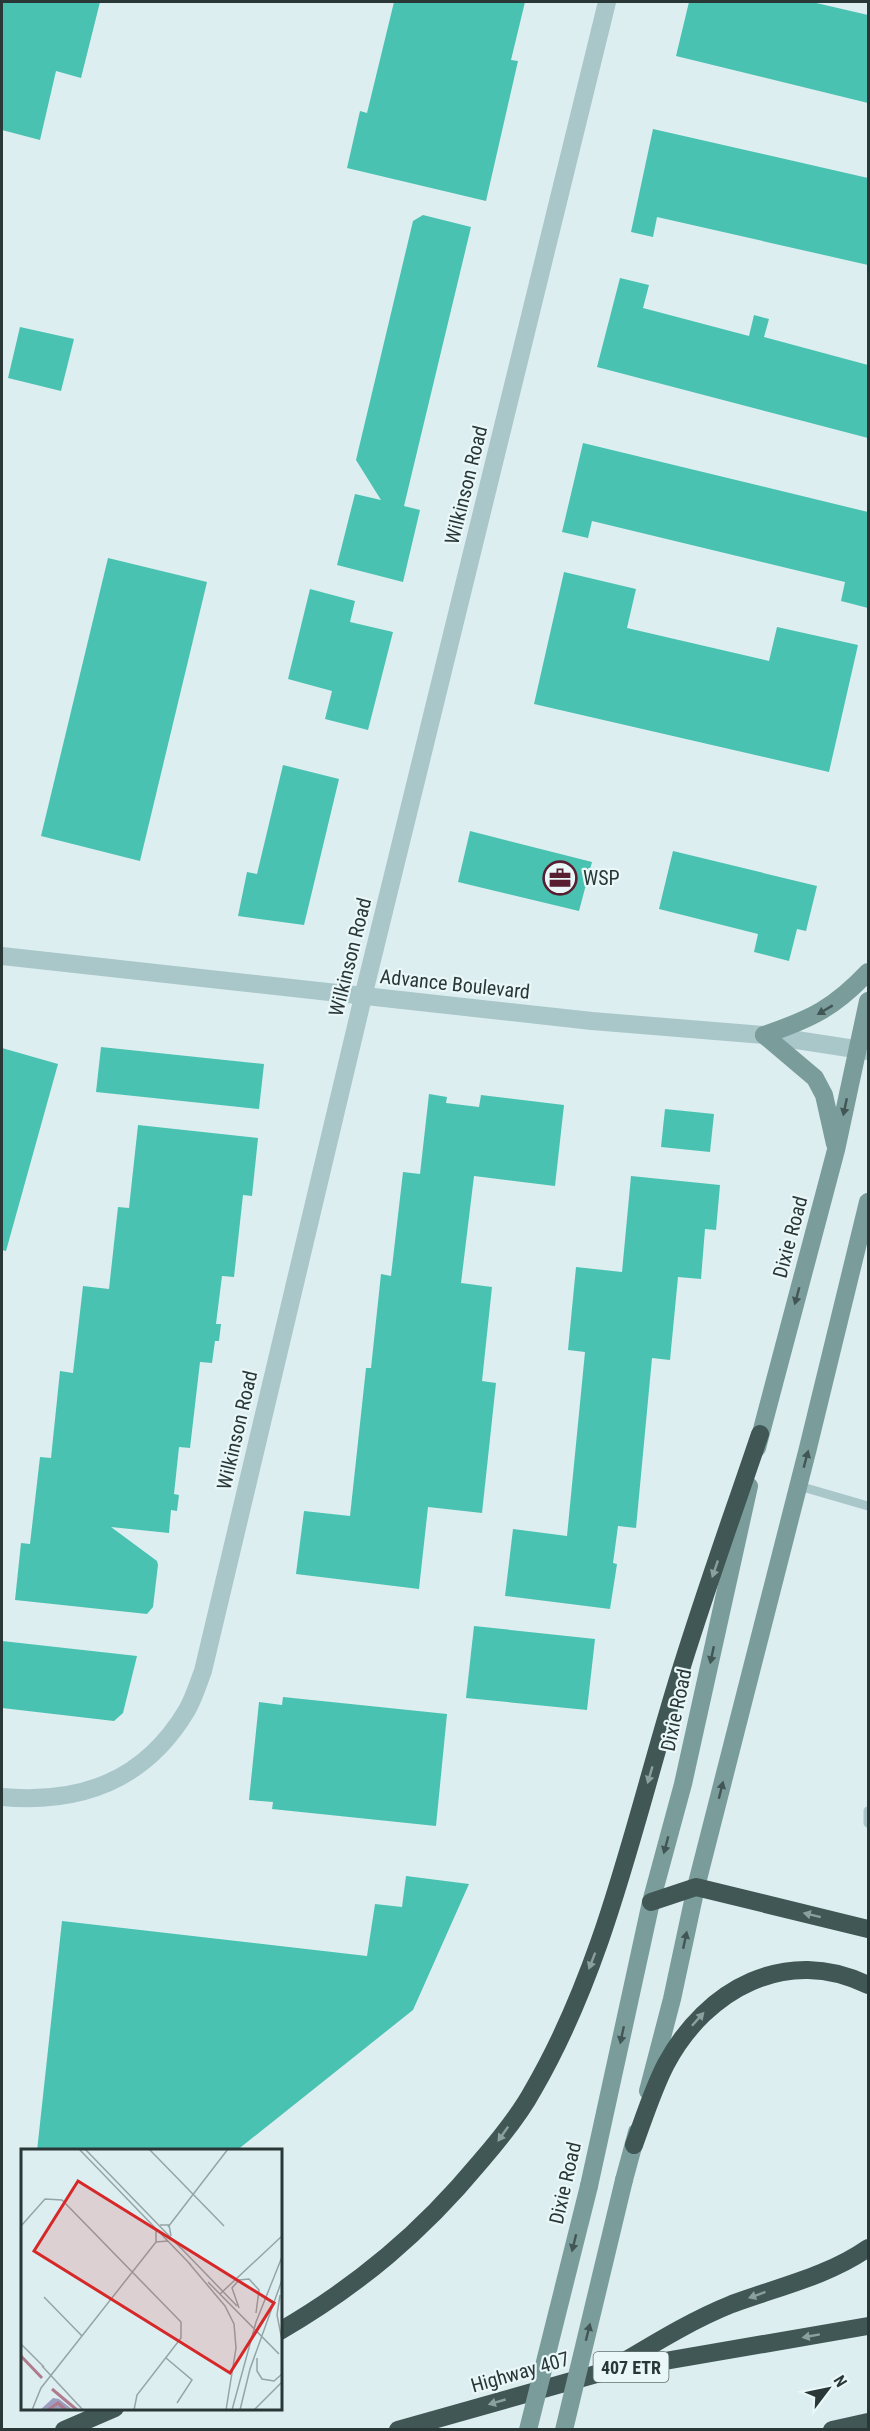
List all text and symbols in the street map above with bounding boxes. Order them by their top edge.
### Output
street label: Wilkinson Road [440,423,492,547]
office icon: WSP [542,860,578,896]
place label: WSP [583,866,620,890]
street label: Wilkinson Road [324,895,376,1019]
street label: Advance Boulevard [379,964,531,1004]
one-way arrow [817,1004,833,1015]
one-way arrow [840,1098,849,1117]
street label: Dixie Road [768,1194,812,1280]
one-way arrow [792,1287,801,1305]
street label: Wilkinson Road [212,1368,262,1492]
one-way arrow [801,1450,811,1469]
one-way arrow [709,1560,719,1578]
one-way arrow [706,1646,716,1665]
street label: Dixie Road [656,1667,696,1753]
one-way arrow [645,1766,654,1784]
one-way arrow [716,1781,726,1799]
one-way arrow [661,1836,671,1854]
one-way arrow [802,1910,821,1920]
one-way arrow [681,1930,690,1949]
one-way arrow [586,1952,596,1970]
one-way arrow [691,2012,704,2027]
one-way arrow [616,2026,626,2044]
one-way arrow [497,2125,509,2141]
street label: Dixie Road [544,2140,586,2226]
inset map [21,2149,282,2410]
one-way arrow [569,2234,579,2252]
one-way arrow [748,2291,766,2301]
one-way arrow [583,2323,593,2341]
one-way arrow [801,2332,820,2341]
street label: Highway 407 [468,2346,572,2398]
road number: 407 ETR [594,2352,668,2382]
north arrow [798,2359,858,2419]
text: N [830,2372,851,2391]
one-way arrow [488,2398,506,2407]

